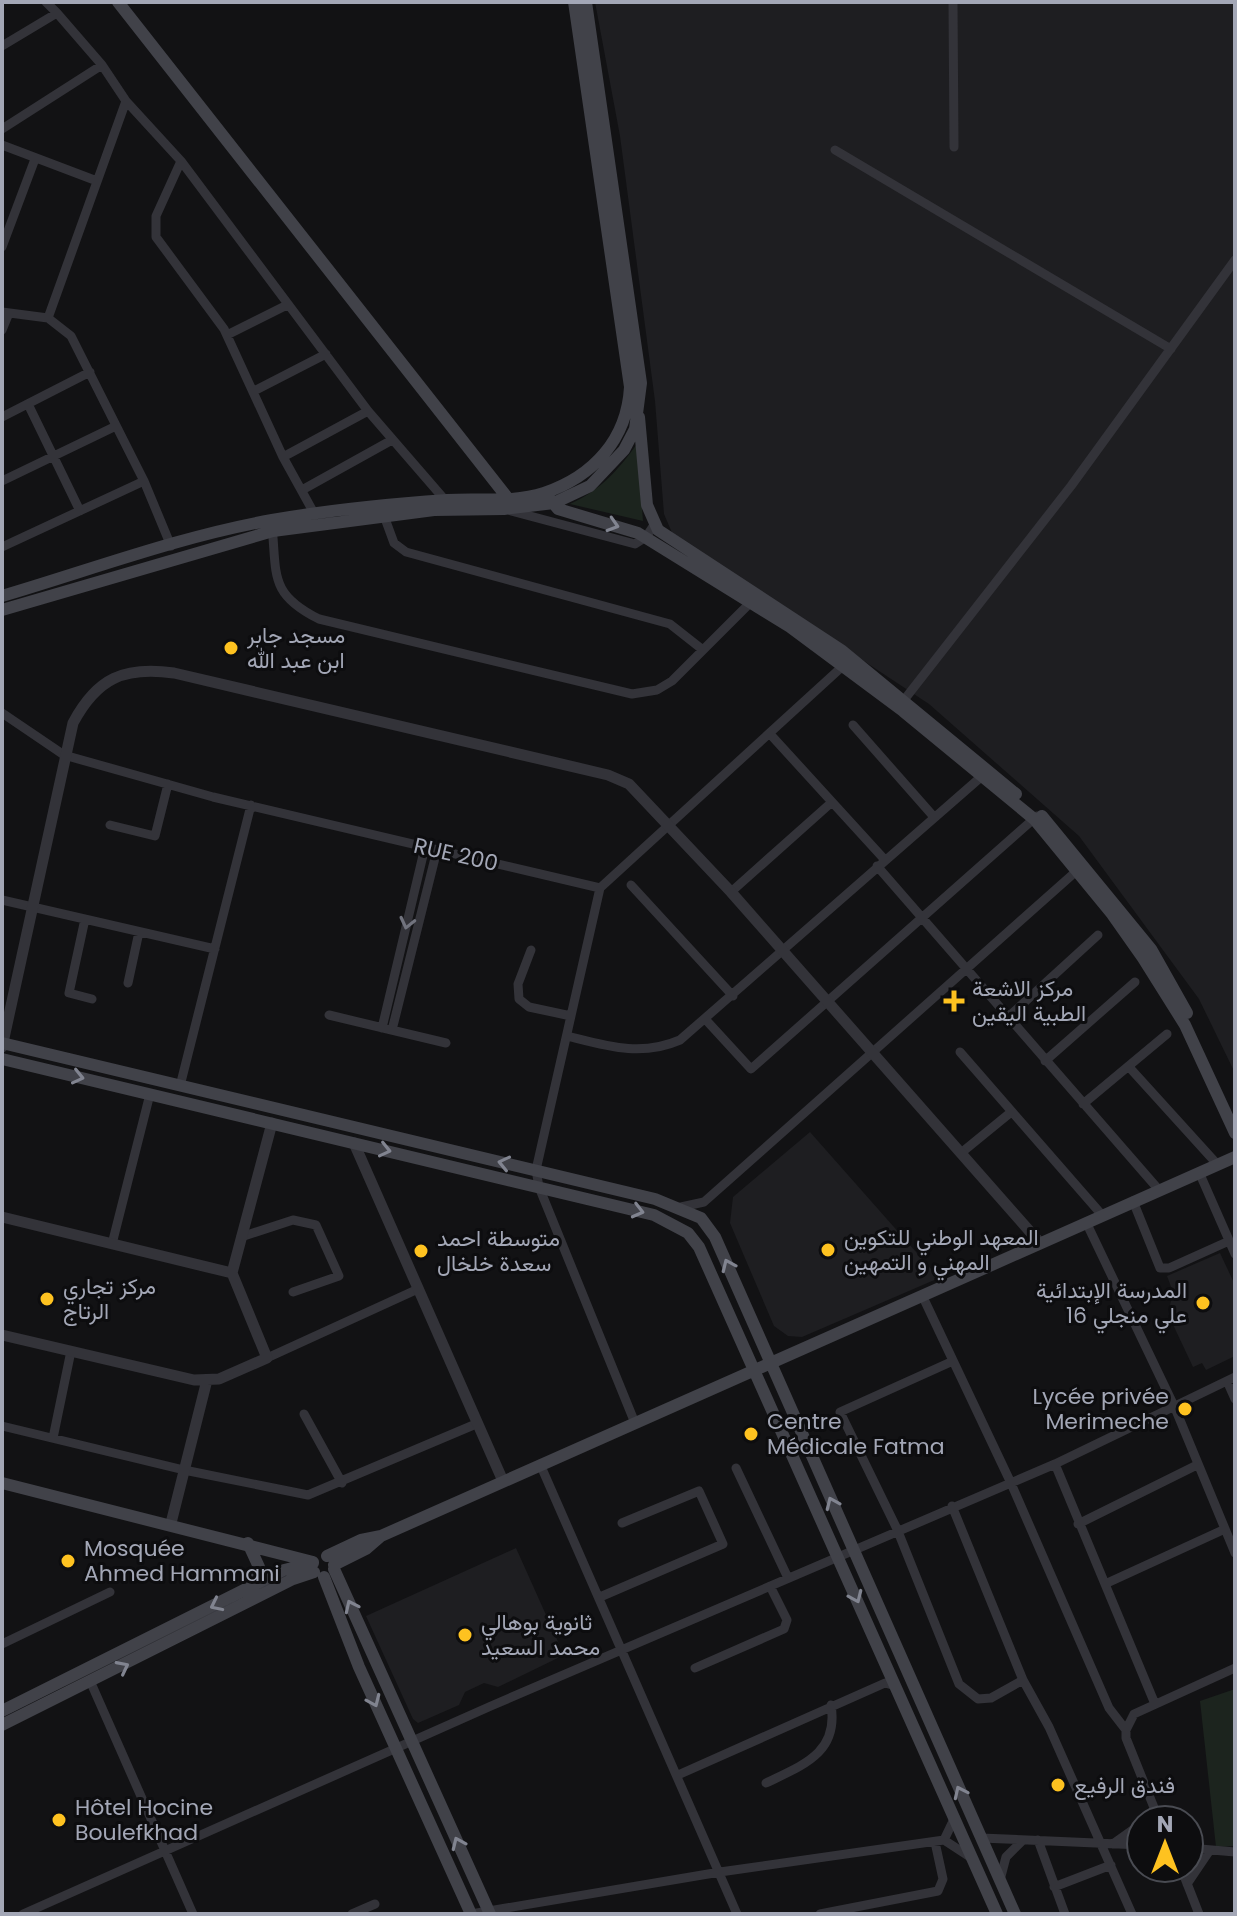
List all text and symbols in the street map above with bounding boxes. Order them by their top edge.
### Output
one-way arrow [605,516,619,532]
place label: مسجد جابر ابن عبد الله [246,620,345,676]
marker: مسجد جابر ابن عبد الله [222,639,240,657]
street label: RUE 200 [411,830,501,879]
one-way arrow [400,915,417,929]
place label: مركز الاشعة الطبية اليقين [972,973,1086,1029]
marker: مركز الاشعة الطبية اليقين [943,990,965,1012]
one-way arrow [70,1068,84,1085]
one-way arrow [378,1141,392,1158]
one-way arrow [497,1155,511,1172]
one-way arrow [631,1202,644,1219]
place label: المعهد الوطني للتكوين المهني و التمهين [844,1222,1039,1281]
place label: متوسطة احمد سعدة خلخال [437,1223,560,1279]
marker: المعهد الوطني للتكوين المهني و التمهين [819,1241,837,1259]
marker: متوسطة احمد سعدة خلخال [412,1242,430,1260]
one-way arrow [721,1258,737,1273]
place label: مركز تجاري الرتاج [63,1271,156,1327]
place label: المدرسة الإبتدائية علي منجلي 16 [1036,1275,1187,1334]
marker: مركز تجاري الرتاج [38,1290,56,1308]
marker: المدرسة الإبتدائية علي منجلي 16 [1194,1294,1212,1312]
place label: Lycée privée Merimeche [1032,1381,1169,1437]
marker: Lycée privée Merimeche [1176,1400,1194,1418]
place label: Centre Médicale Fatma [767,1406,945,1462]
marker: Centre Médicale Fatma [742,1425,760,1443]
one-way arrow [826,1496,842,1511]
place label: Mosquée Ahmed Hammani [84,1533,280,1589]
marker: Mosquée Ahmed Hammani [59,1552,77,1570]
one-way arrow [846,1588,862,1603]
one-way arrow [209,1595,224,1611]
one-way arrow [345,1600,361,1614]
place label: ثانوية بوهالي محمد السعيد [481,1607,600,1663]
marker: ثانوية بوهالي محمد السعيد [456,1626,474,1644]
one-way arrow [114,1661,129,1676]
one-way arrow [364,1693,380,1708]
place label: فندق الرفيع [1074,1770,1175,1801]
marker: فندق الرفيع [1049,1776,1067,1794]
one-way arrow [954,1786,970,1800]
place label: Hôtel Hocine Boulefkhad [75,1792,213,1848]
north arrow [1125,1804,1205,1884]
text: N [1157,1809,1173,1840]
marker: Hôtel Hocine Boulefkhad [50,1811,68,1829]
one-way arrow [452,1837,468,1851]

